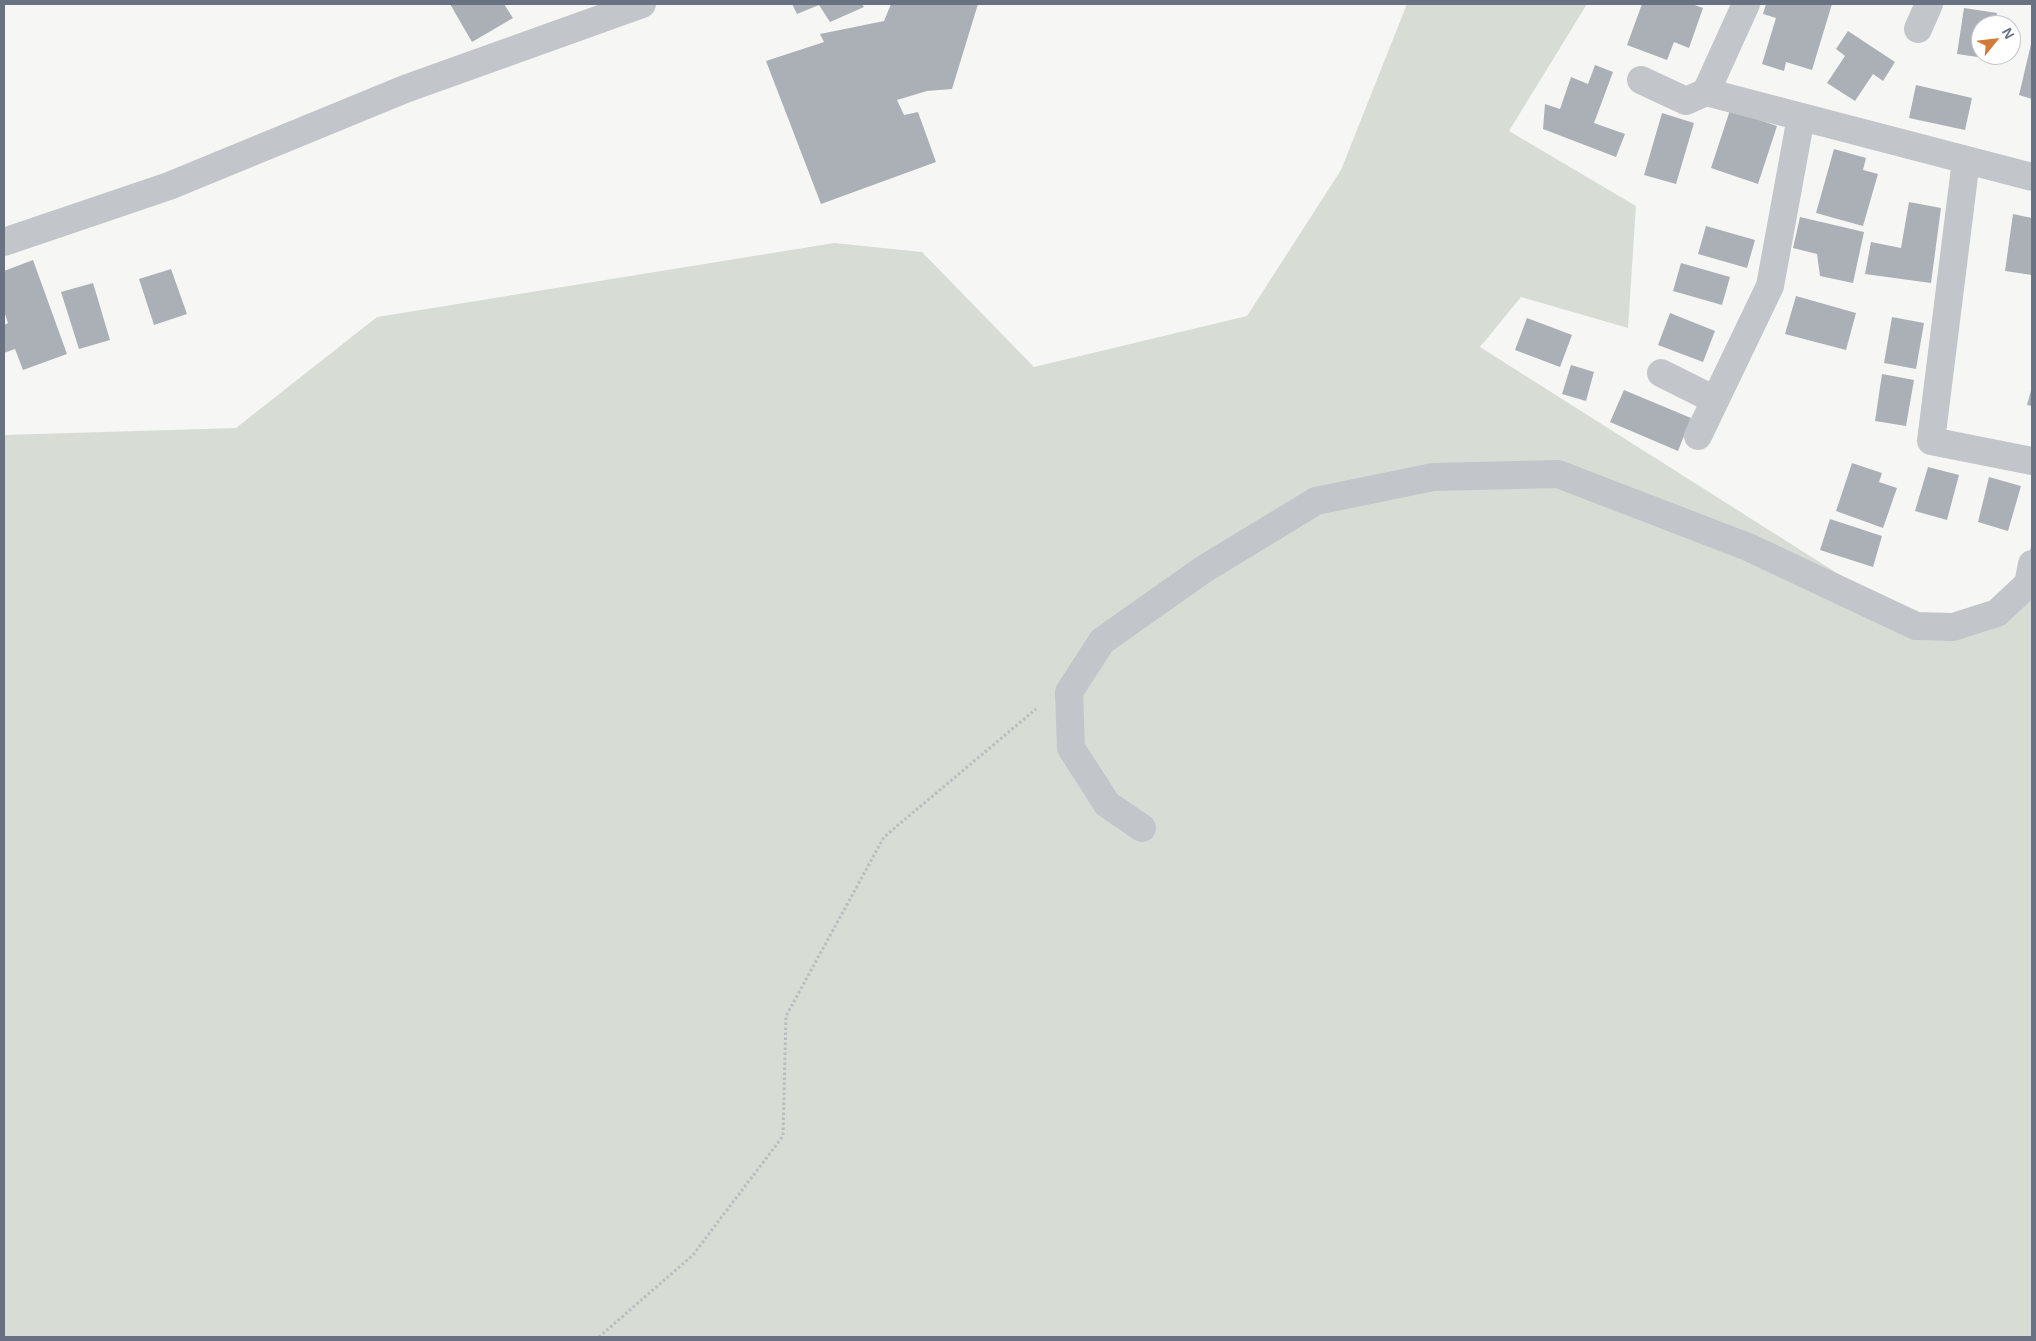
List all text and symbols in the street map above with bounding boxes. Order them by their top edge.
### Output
north arrow [1971,15,2021,65]
text: N [1999,25,2018,42]

